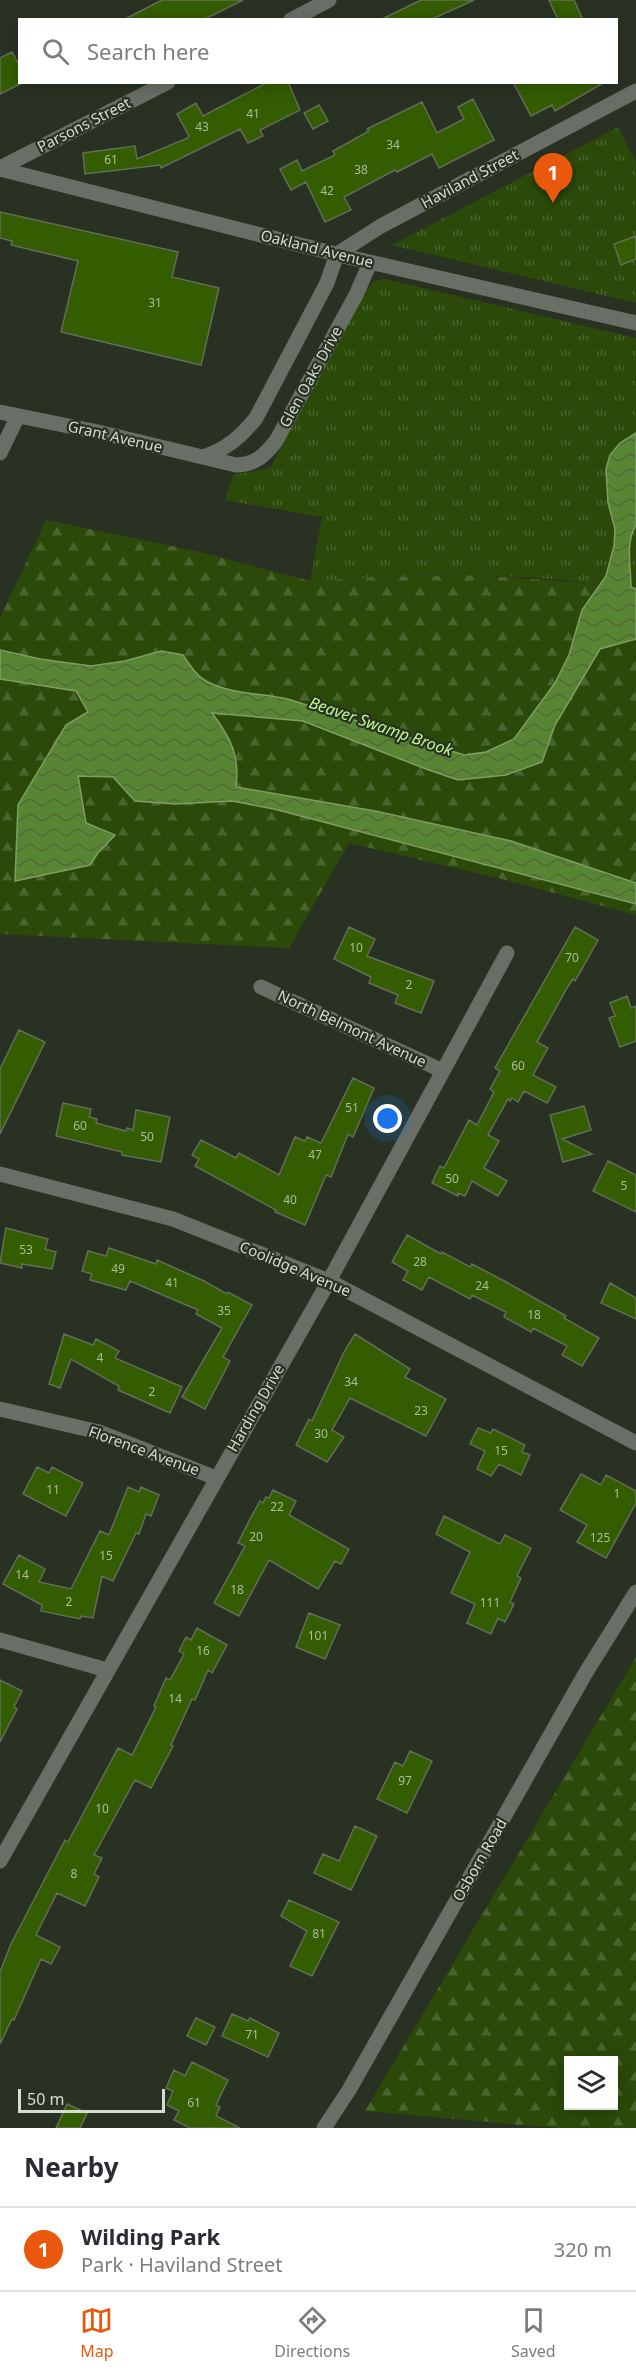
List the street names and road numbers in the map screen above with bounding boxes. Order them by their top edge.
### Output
street label: Parsons Street [33,92,134,156]
street label: Haviland Street [417,144,522,212]
street label: Oakland Avenue [259,224,376,272]
street label: Glen Oaks Drive [274,322,346,431]
street label: Grant Avenue [66,415,164,457]
street label: North Belmont Avenue [275,985,430,1071]
street label: Coolidge Avenue [237,1236,354,1301]
street label: Harding Drive [222,1360,288,1455]
street label: Florence Avenue [86,1421,203,1479]
street label: Osborn Road [447,1814,511,1905]

